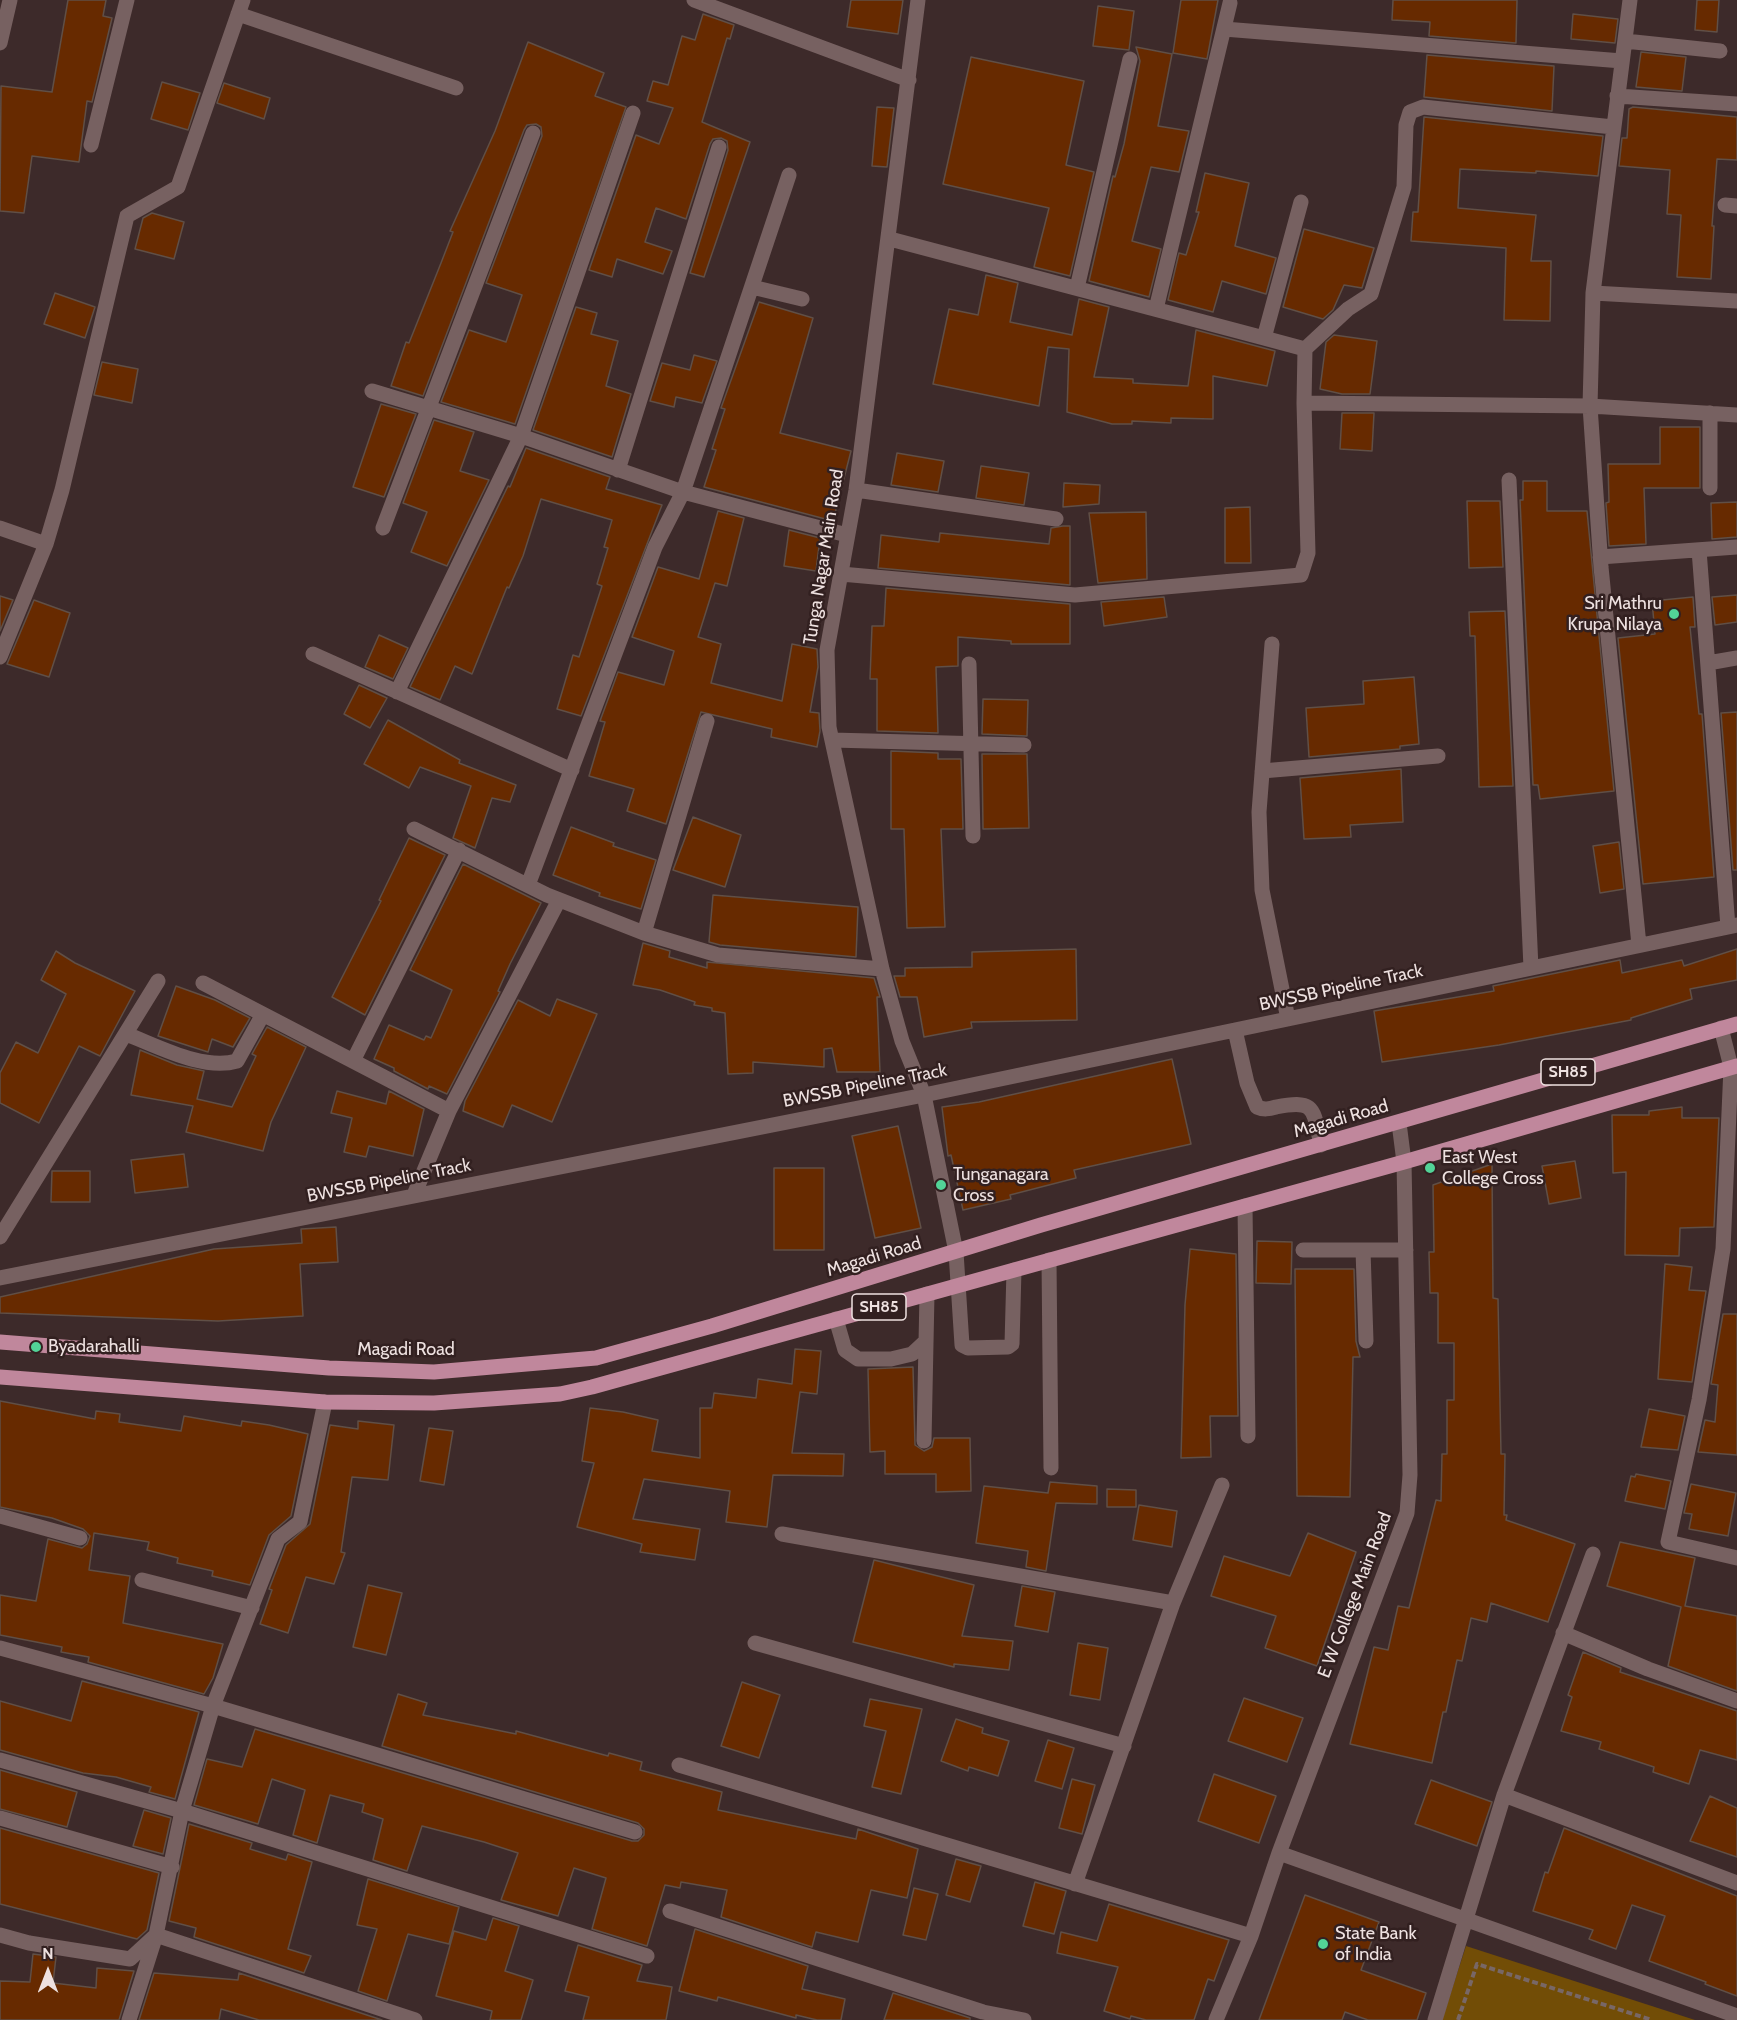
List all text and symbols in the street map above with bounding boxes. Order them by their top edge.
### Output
street label: Tunga Nagar Main Road [799,468,849,646]
place label: Sri Mathru Krupa Nilaya [1568,593,1662,636]
marker: Sri Mathru Krupa Nilaya [1667,607,1681,621]
street label: BWSSB Pipeline Track [1257,960,1425,1016]
road number: SH85 [1541,1059,1595,1085]
street label: BWSSB Pipeline Track [781,1060,949,1112]
street label: Magadi Road [1291,1095,1391,1143]
place label: East West College Cross [1442,1147,1544,1190]
street label: BWSSB Pipeline Track [305,1155,473,1207]
marker: East West College Cross [1423,1161,1437,1175]
place label: Tunganagara Cross [953,1164,1049,1206]
marker: Tunganagara Cross [934,1178,948,1192]
street label: Magadi Road [824,1232,924,1282]
road number: SH85 [852,1294,906,1320]
place label: Byadarahalli [48,1336,140,1358]
street label: Magadi Road [357,1339,455,1361]
marker: Byadarahalli [29,1340,43,1354]
street label: E W College Main Road [1313,1509,1397,1681]
place label: State Bank of India [1335,1923,1417,1966]
marker: State Bank of India [1316,1937,1330,1951]
north arrow [18,1942,78,2002]
text: N [42,1944,54,1963]

